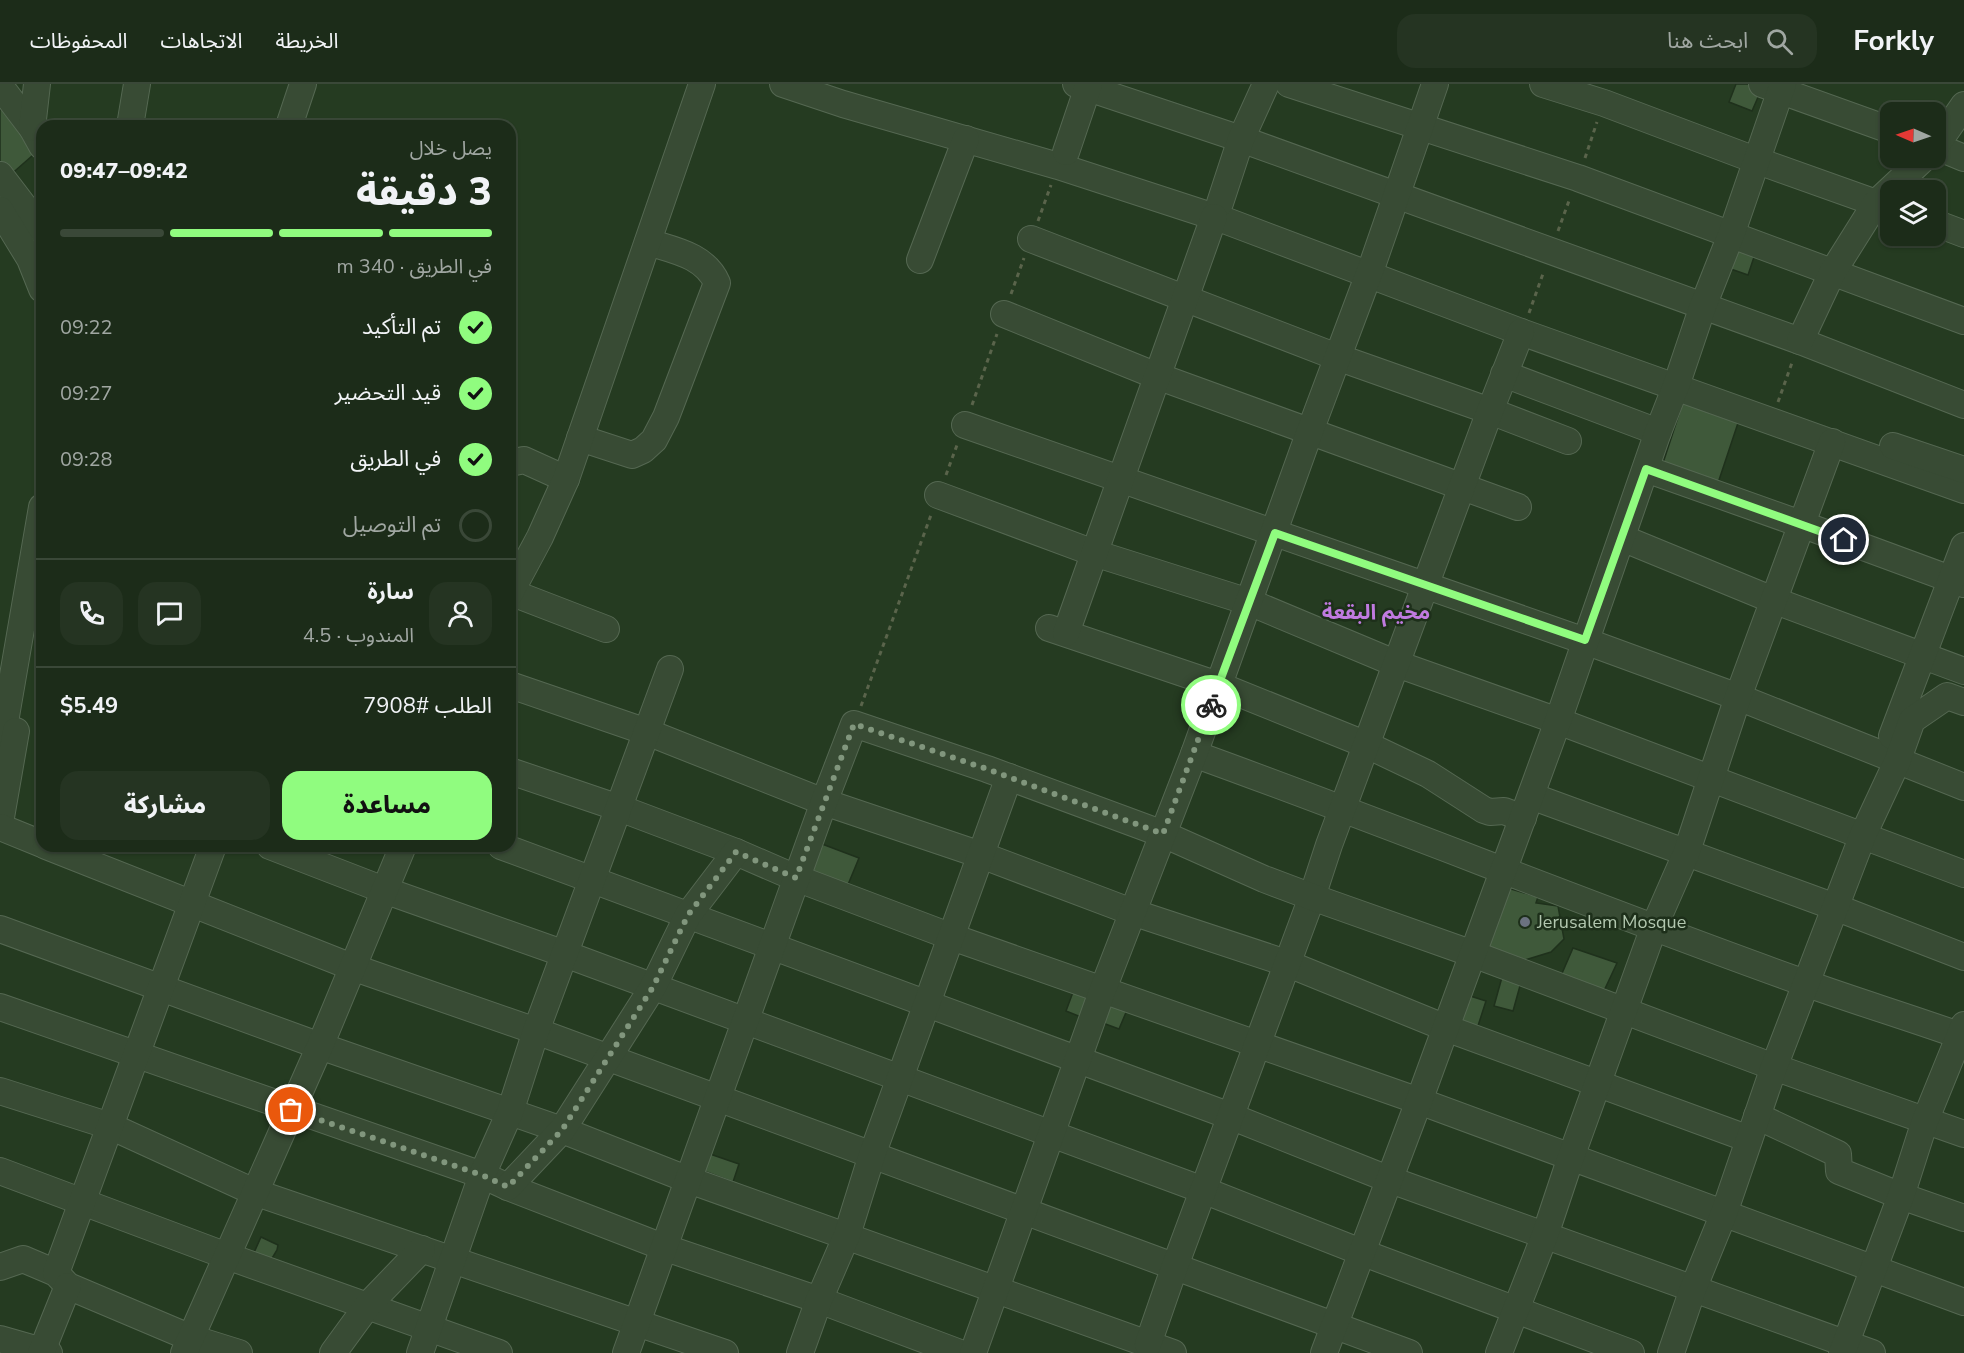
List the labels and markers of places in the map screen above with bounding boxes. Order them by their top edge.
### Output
pin [1818,514,1869,565]
place label: Jerusalem Mosque [1536,910,1686,934]
marker: Jerusalem Mosque [1518,915,1532,929]
pin [265,1084,316,1135]

